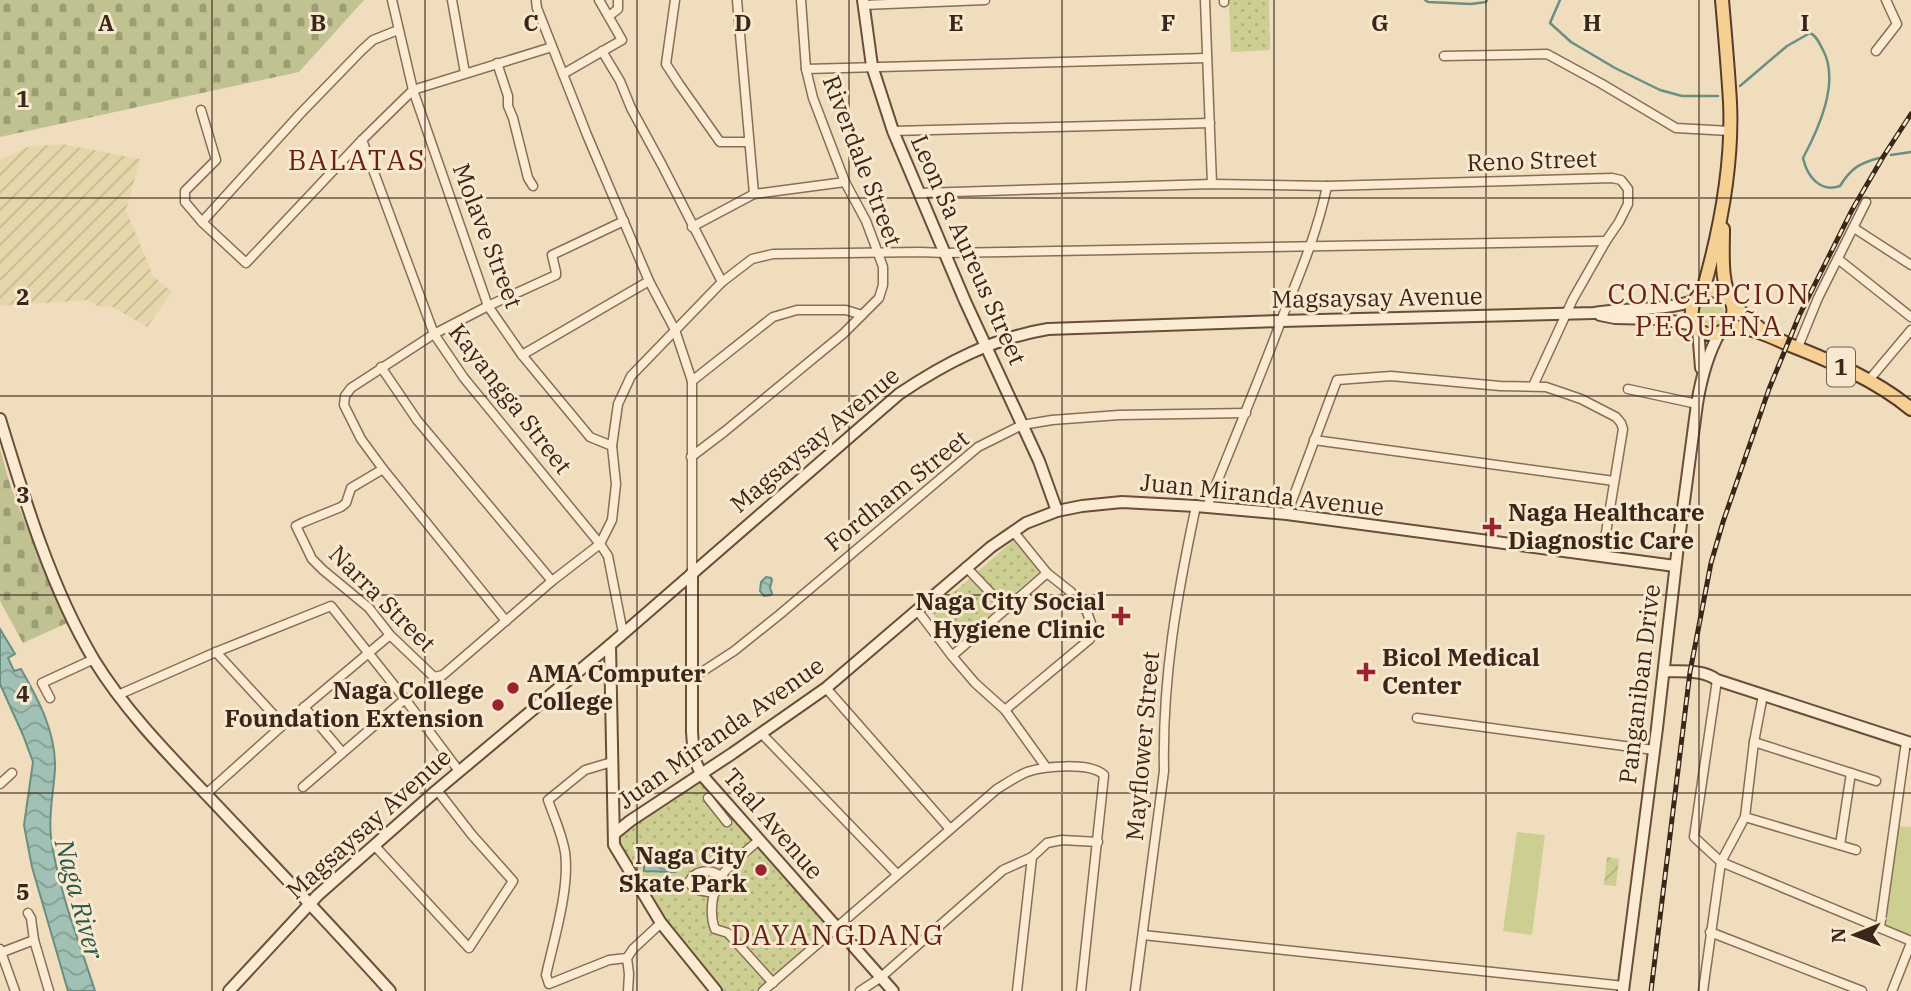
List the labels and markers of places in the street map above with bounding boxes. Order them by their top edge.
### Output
place label: Naga Healthcare Diagnostic Care [1508,496,1705,556]
marker: Naga Healthcare Diagnostic Care [1482,517,1502,537]
place label: Naga City Social Hygiene Clinic [916,585,1105,645]
marker: Naga City Social Hygiene Clinic [1111,606,1131,626]
place label: Bicol Medical Center [1382,641,1540,701]
place label: AMA Computer College [527,657,706,717]
marker: Bicol Medical Center [1356,662,1376,682]
place label: Naga College Foundation Extension [225,674,484,734]
marker: AMA Computer College [505,680,521,696]
marker: Naga College Foundation Extension [490,697,506,713]
place label: Naga City Skate Park [619,839,747,899]
marker: Naga City Skate Park [753,862,769,878]

